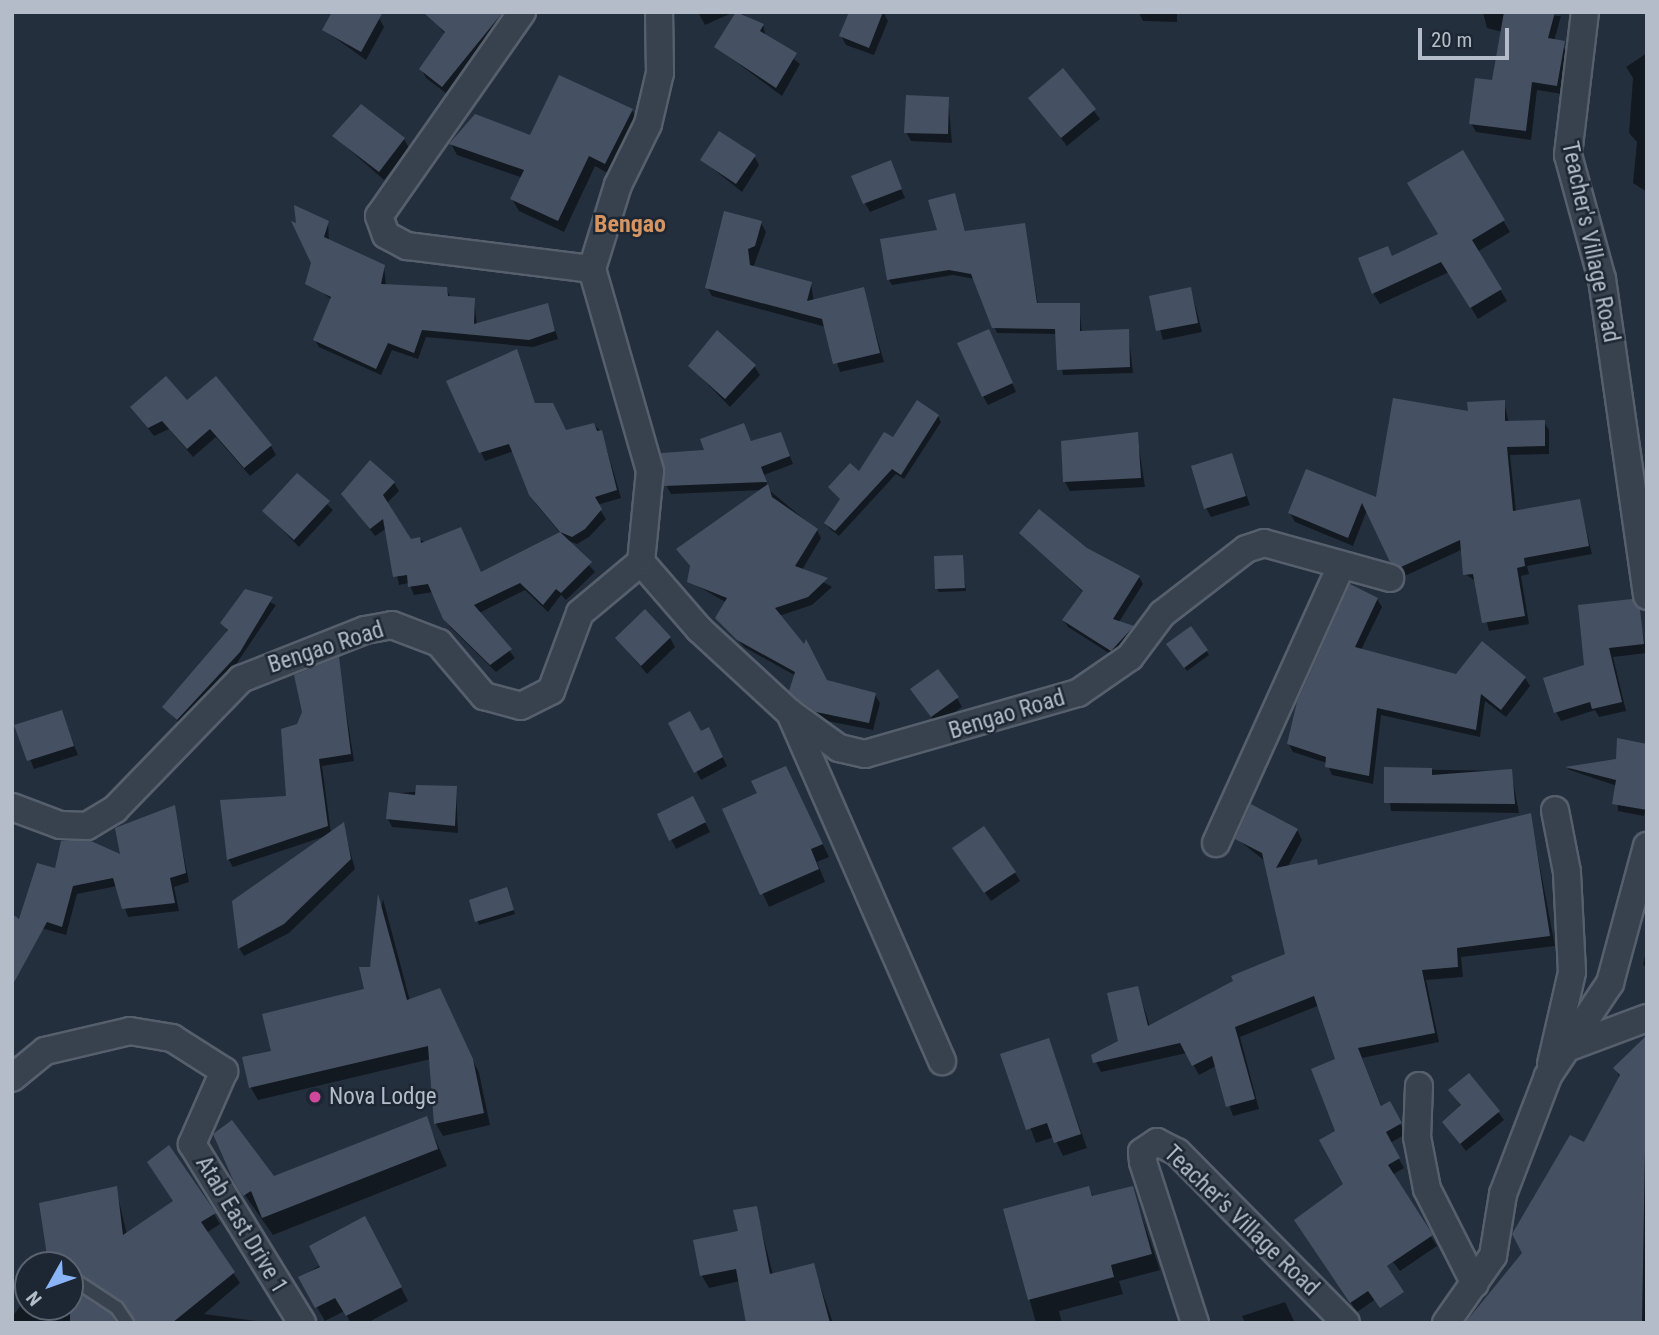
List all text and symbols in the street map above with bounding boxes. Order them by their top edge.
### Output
scale bar [1421,14,1512,58]
text: 20 m [1431,28,1472,52]
street label: Teacher's Village Road [1555,139,1625,345]
district label: Bengao [594,211,666,239]
street label: Bengao Road [265,616,387,680]
street label: Bengao Road [946,684,1068,746]
place label: Nova Lodge [329,1083,437,1111]
marker: Nova Lodge [307,1089,323,1105]
street label: Teacher's Village Road [1158,1140,1324,1302]
street label: Atab East Drive 1 [189,1151,293,1299]
north arrow [14,1251,84,1321]
text: N [22,1287,47,1310]

